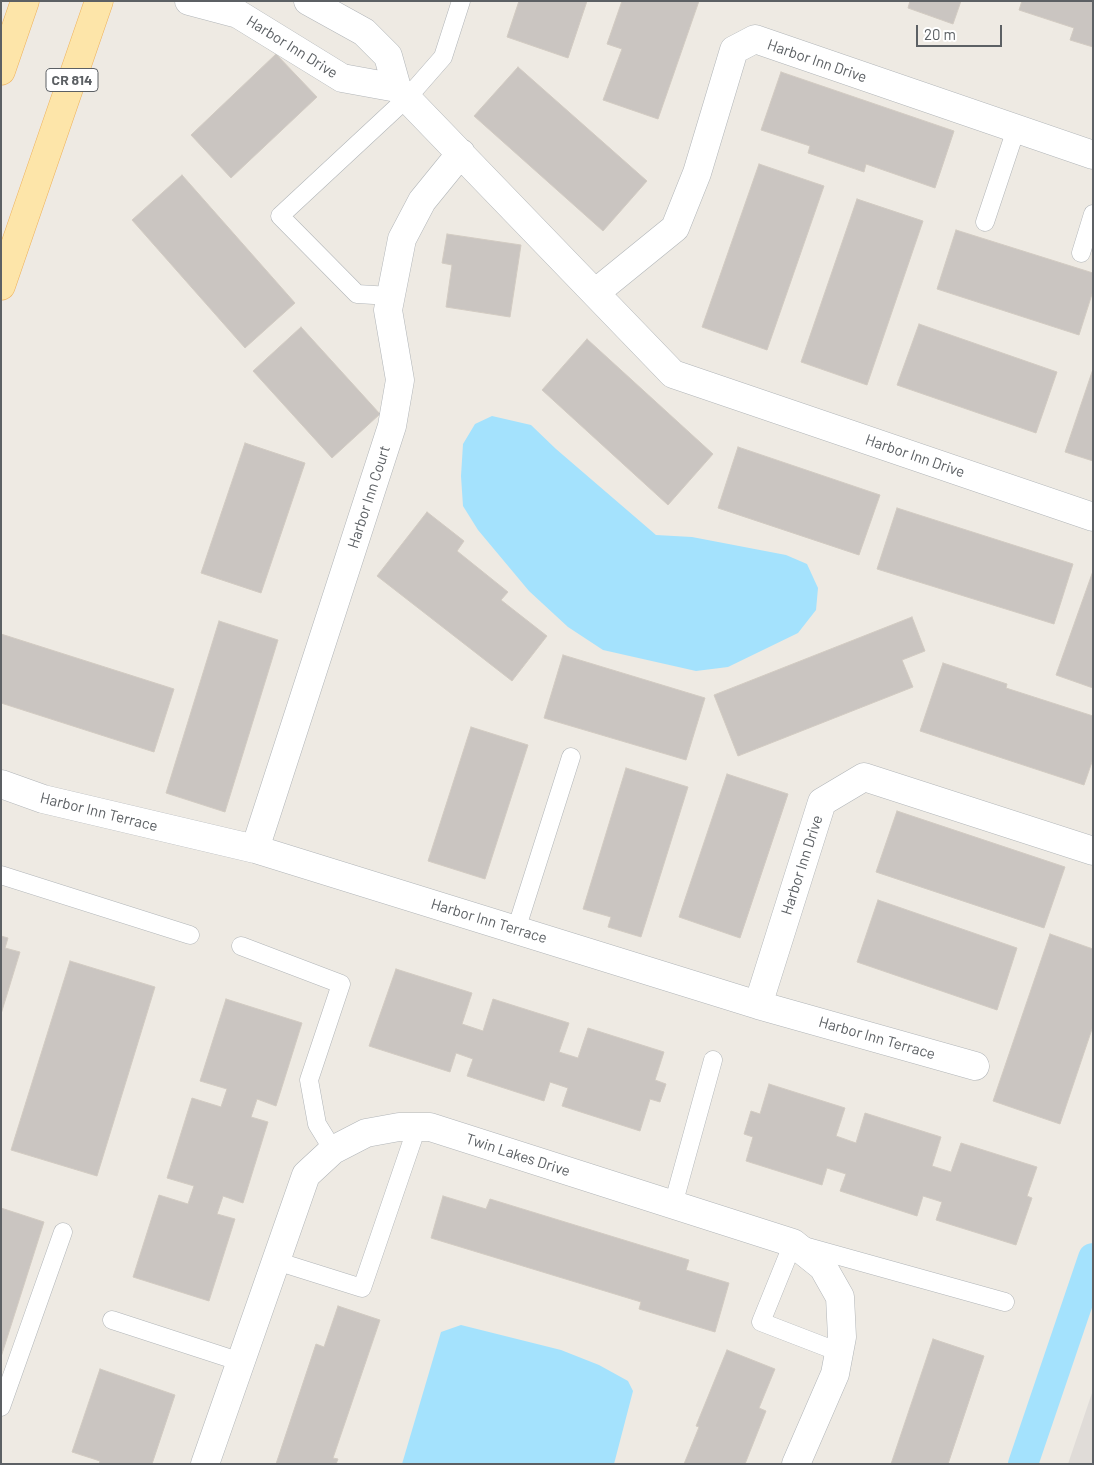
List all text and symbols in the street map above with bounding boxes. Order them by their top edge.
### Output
street label: Harbor Inn Drive [243,12,341,82]
scale bar [919,15,1005,47]
text: 20 m [924,25,956,43]
street label: Harbor Inn Drive [765,36,869,86]
road number: CR 814 [46,68,98,92]
street label: Harbor Inn Drive [863,431,967,481]
street label: Harbor Inn Court [344,443,394,551]
street label: Harbor Inn Terrace [38,789,160,835]
street label: Harbor Inn Drive [777,813,827,917]
street label: Harbor Inn Terrace [429,895,549,947]
street label: Harbor Inn Terrace [817,1013,937,1063]
street label: Twin Lakes Drive [464,1130,572,1180]

